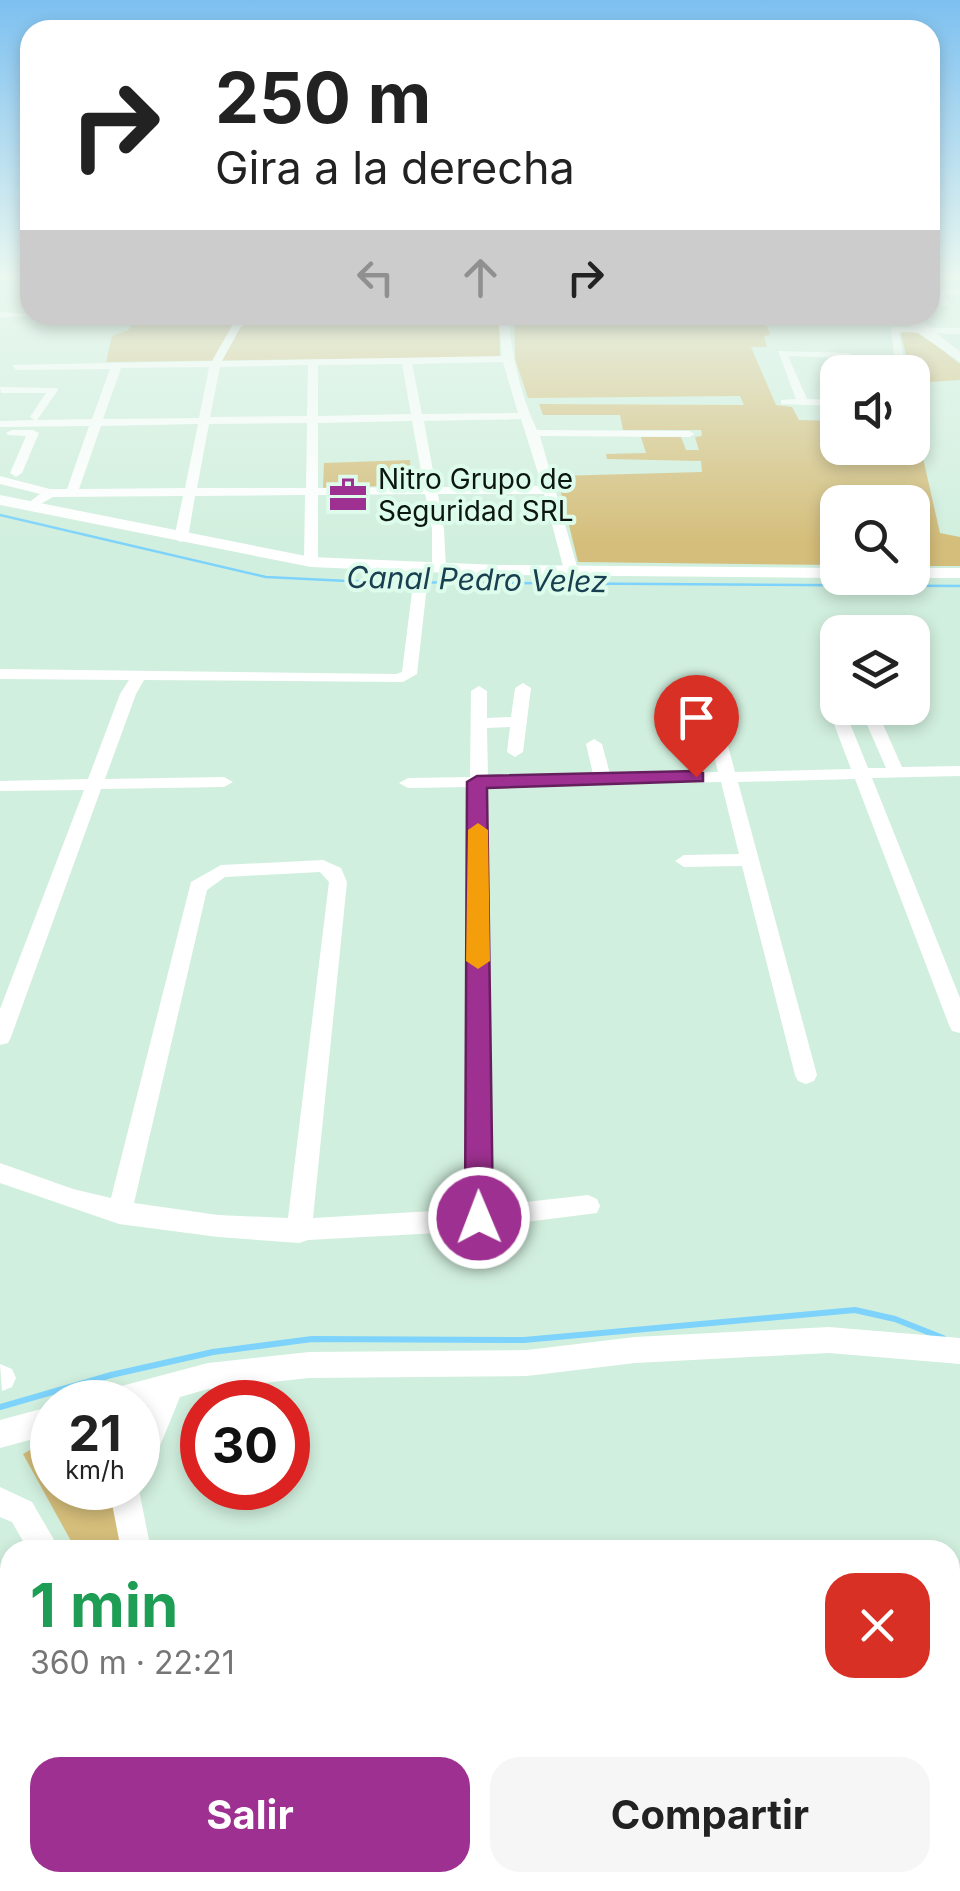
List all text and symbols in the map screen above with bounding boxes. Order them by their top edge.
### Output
text: 250 m [215,55,432,140]
icon: right [50,60,180,190]
text: Gira a la derecha [215,140,575,195]
icon: left [348,250,403,305]
icon: ahead [453,250,508,305]
icon: right [558,250,613,305]
map controls [820,355,930,725]
button: sound [820,355,930,465]
place label: Nitro Grupo de Seguridad SRL [378,462,573,528]
office icon: Nitro Grupo de Seguridad SRL [327,474,369,516]
button: search [820,485,930,595]
water label: Canal Pedro Velez [346,559,608,599]
button: layers [820,615,930,725]
pin [654,675,739,778]
icon: arrive [669,690,724,745]
position arrow [427,1166,531,1270]
speed limit sign: 30 [180,1380,310,1510]
text: 21 [68,1403,122,1463]
text: km/h [65,1455,125,1485]
text: 1 min [30,1569,178,1641]
button: close [825,1573,930,1678]
text: 360 m · 22:21 [30,1643,235,1682]
button: Salir [30,1757,470,1872]
button: Compartir [490,1757,930,1872]

